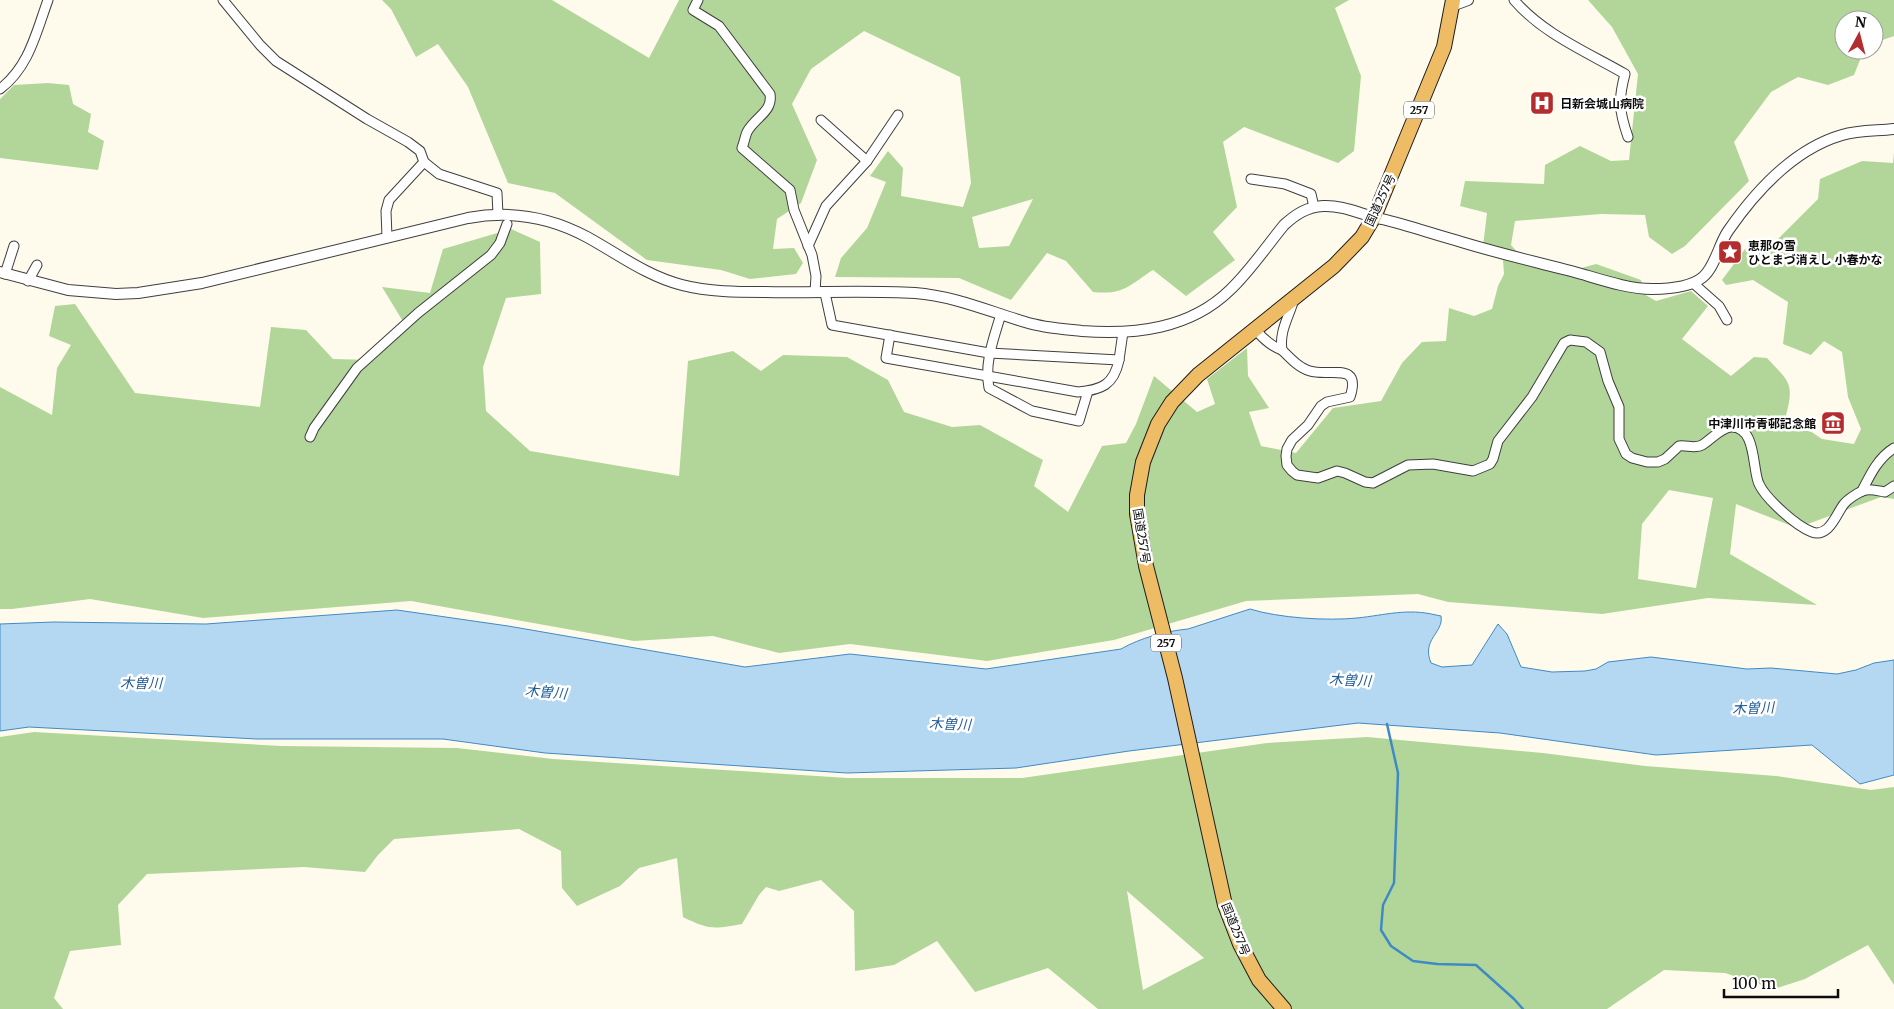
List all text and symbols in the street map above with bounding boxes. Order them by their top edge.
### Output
north arrow [1834,10,1884,60]
text: N [1854,12,1867,32]
hospital icon: 日新会城山病院 [1529,90,1555,116]
place label: 日新会城山病院 [1560,96,1644,111]
road number: 257 [1404,102,1434,118]
street label: 国道257号 [1361,171,1399,229]
place label: 恵那の雪 ひとまづ消えし 小春かな [1748,238,1883,267]
place icon: 恵那の雪 ひとまづ消えし 小春かな [1717,239,1743,265]
museum icon: 中津川市青邨記念館 [1820,410,1846,436]
place label: 中津川市青邨記念館 [1708,416,1816,431]
street label: 国道257号 [1130,507,1154,565]
road number: 257 [1151,634,1181,651]
water label: 木曽川 [1329,670,1373,690]
water label: 木曽川 [120,674,164,692]
water label: 木曽川 [524,681,570,703]
water label: 木曽川 [1732,698,1776,718]
water label: 木曽川 [929,714,973,734]
street label: 国道257号 [1219,900,1253,958]
scale bar [1724,966,1838,998]
text: 100 m [1732,974,1776,993]

